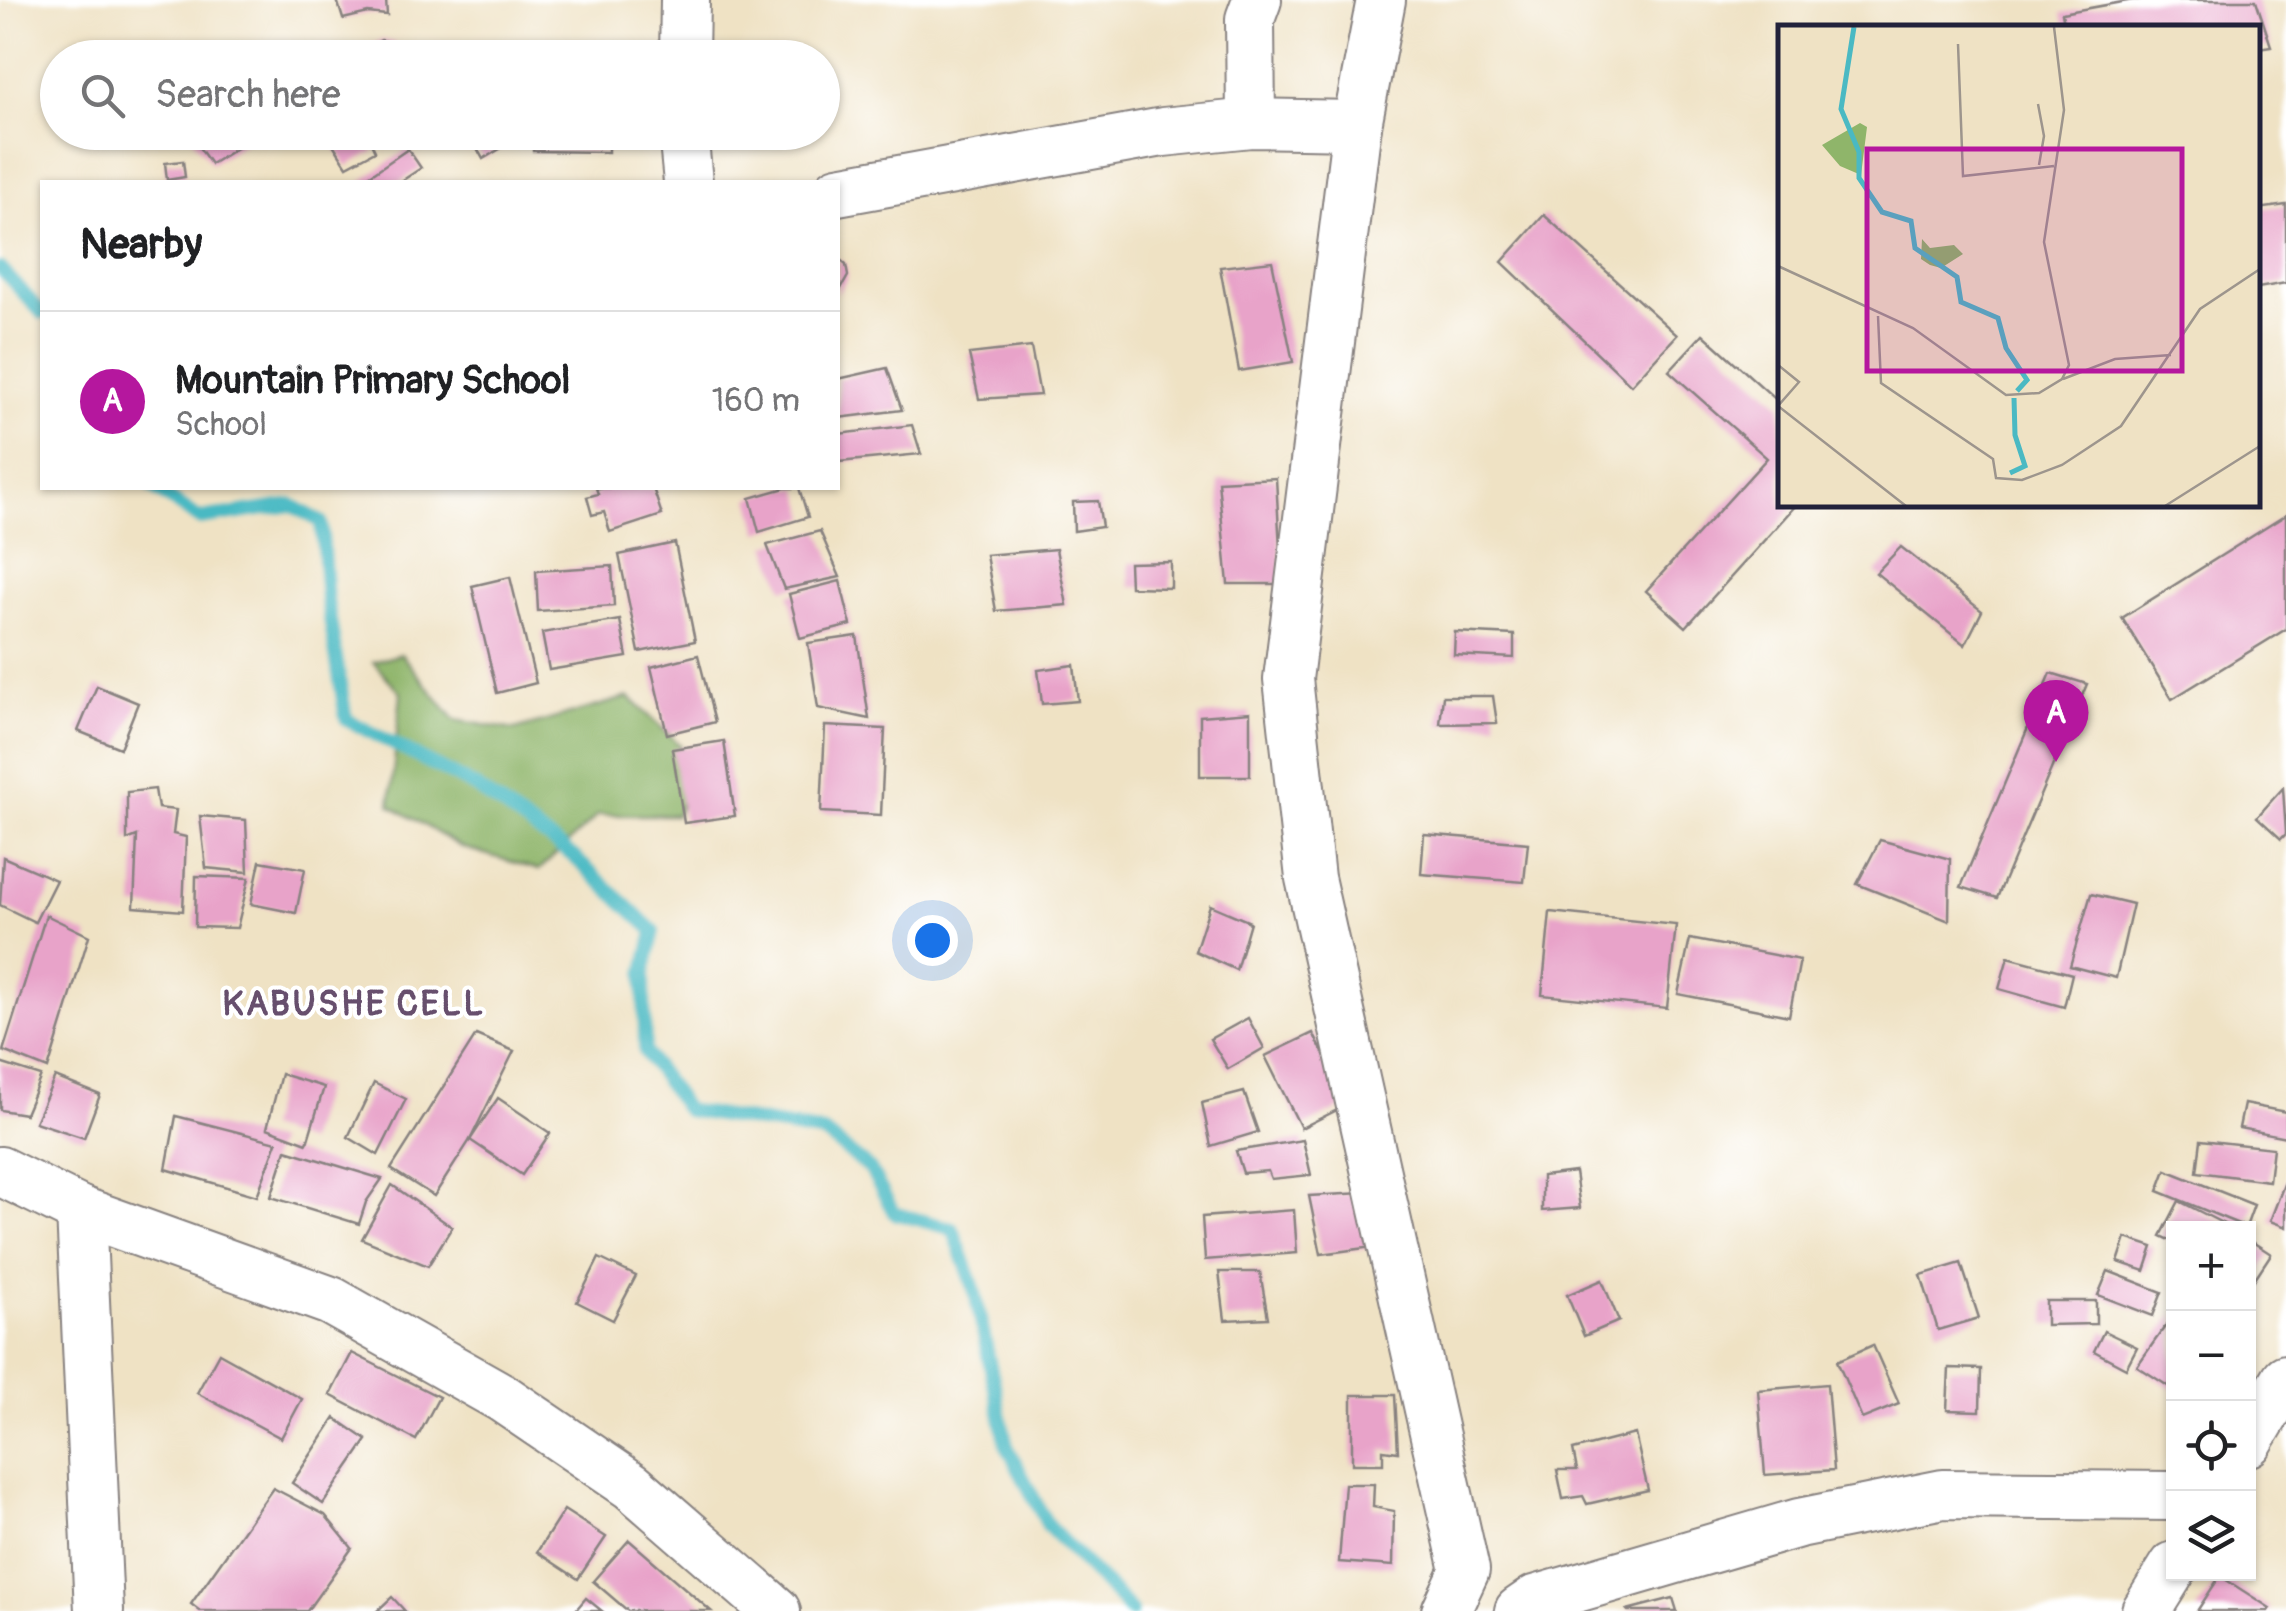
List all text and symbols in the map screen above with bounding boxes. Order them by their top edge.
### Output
inset map [1778,25,2261,508]
search box [40,40,840,150]
icon: search [75,68,130,123]
text: Search here [155,71,341,119]
text: Nearby [80,219,202,271]
text: Mountain Primary School [175,357,570,405]
text: A [102,381,123,421]
text: 160 m [712,381,800,421]
text: School [175,405,267,445]
pin: A [2024,680,2088,762]
your location [907,915,958,966]
district label: KABUSHE CELL [222,982,486,1026]
map controls [2166,1221,2256,1581]
button: + [2166,1221,2256,1311]
button: − [2166,1311,2256,1401]
button: locate [2166,1401,2256,1491]
button: layers [2166,1491,2256,1581]

